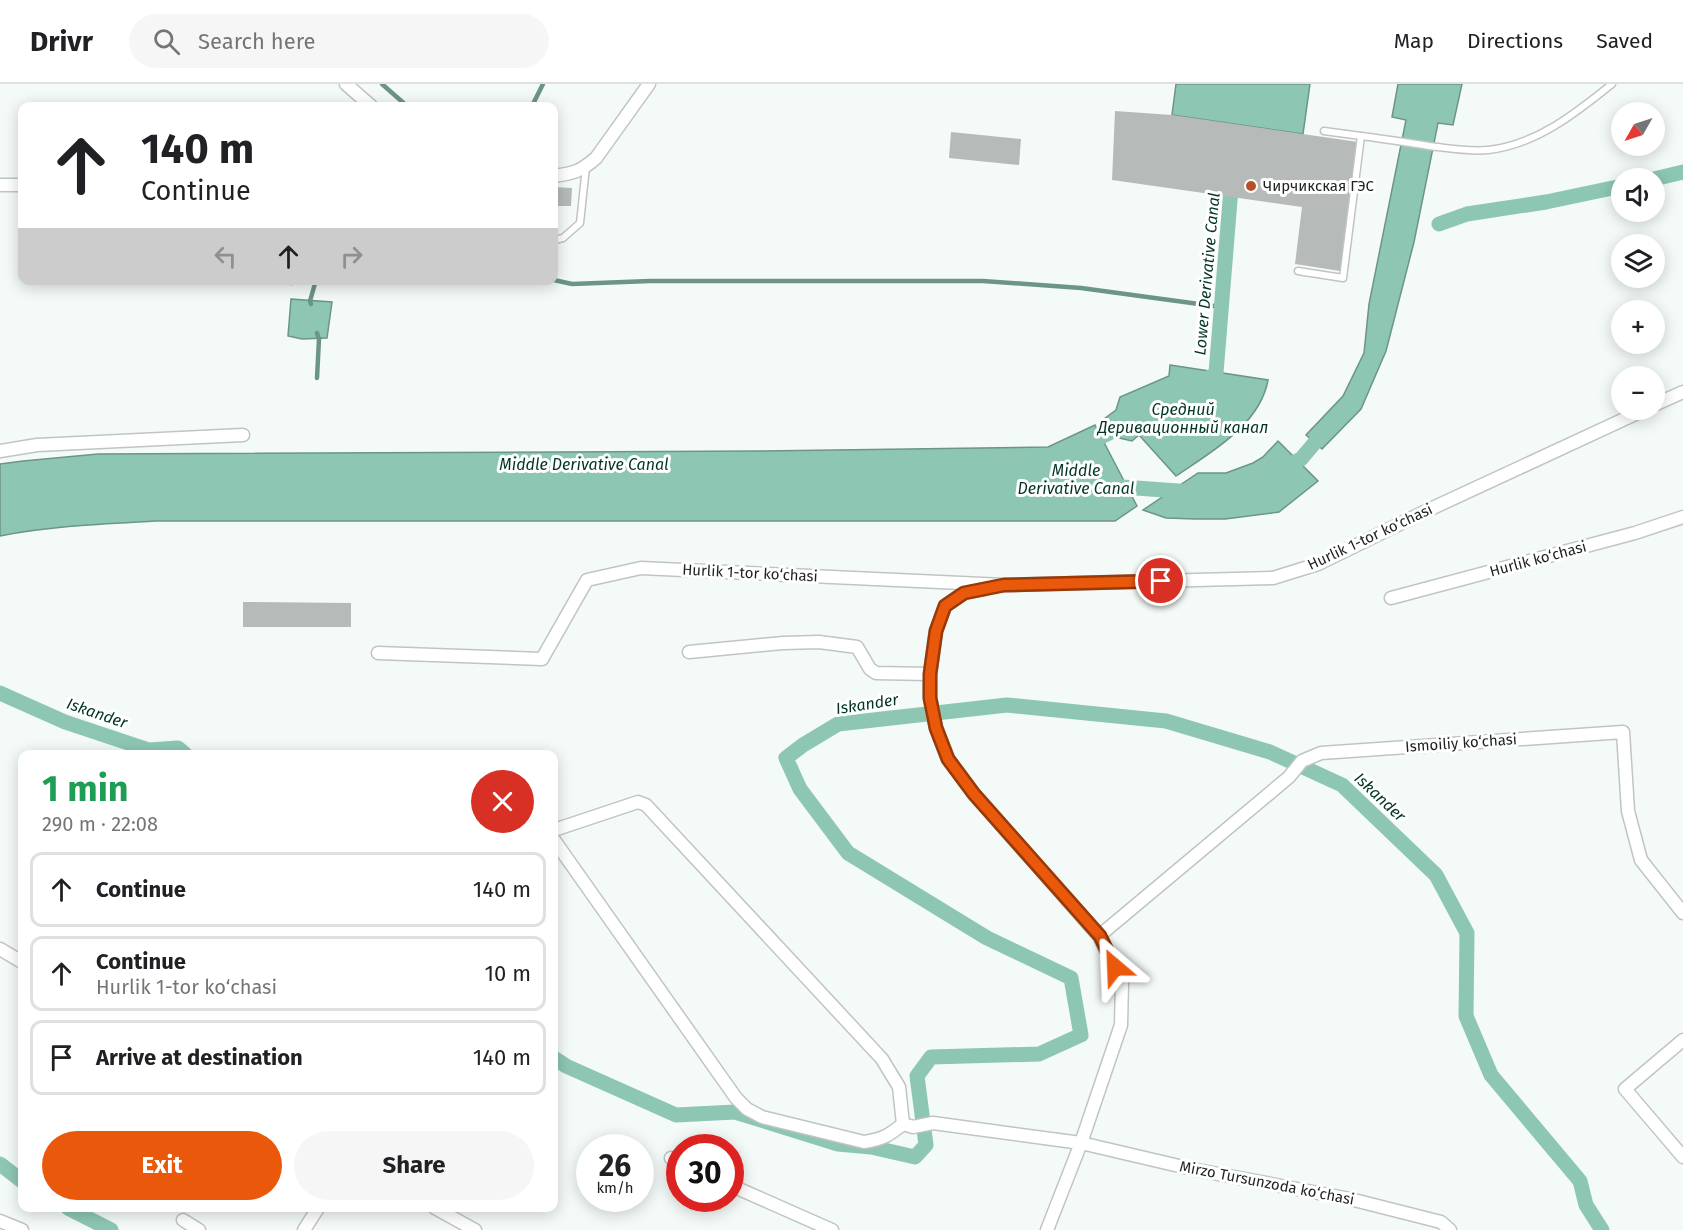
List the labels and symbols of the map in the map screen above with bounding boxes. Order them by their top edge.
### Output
north arrow [1611,102,1665,156]
place label: Чирчикская ГЭС [1263,177,1375,195]
marker: Чирчикская ГЭС [1244,179,1258,193]
water label: Lower Derivative Canal [1190,192,1224,356]
water label: Средний Деривационный канал [1096,400,1268,437]
water label: Middle Derivative Canal [499,455,669,474]
water label: Middle Derivative Canal [1018,461,1134,498]
street label: Hurlik 1-tor ko‘chasi [1305,500,1435,574]
street label: Hurlik ko‘chasi [1488,537,1588,581]
pin [1135,555,1186,606]
street label: Hurlik 1-tor ko‘chasi [682,560,818,586]
water label: Iskander [834,690,900,718]
water label: Iskander [64,694,131,733]
street label: Ismoiliy ko‘chasi [1405,730,1517,756]
water label: Iskander [1351,769,1410,826]
position arrow [1083,935,1147,999]
speed limit sign: 30 [666,1134,744,1212]
street label: Mirzo Tursunzoda ko‘chasi [1178,1157,1356,1209]

